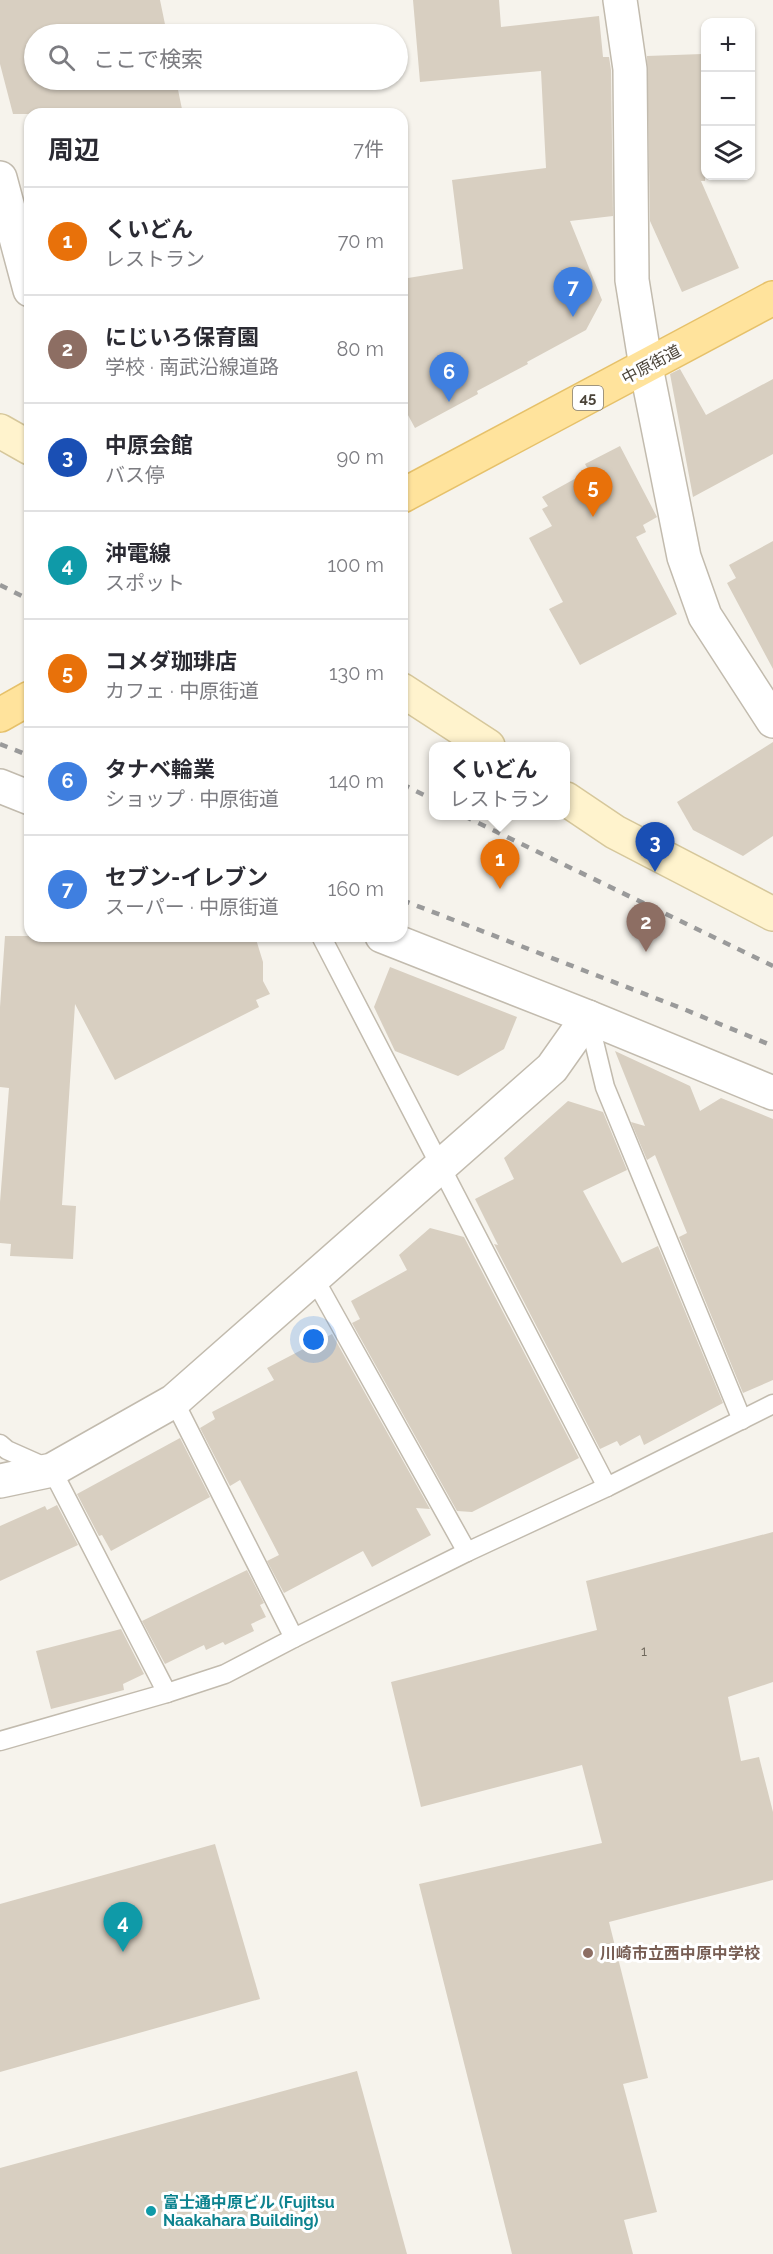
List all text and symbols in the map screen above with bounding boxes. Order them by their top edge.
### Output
map controls [701,18,755,180]
button: + [701,18,755,72]
search box [24,24,408,90]
icon: search [45,41,78,74]
text: ここで検索 [93,46,203,72]
button: − [701,72,755,126]
button: layers [701,126,755,180]
text: 周辺 [48,135,100,165]
text: 7件 [353,137,384,161]
text: くいどん [105,216,193,242]
text: 1 [63,229,72,253]
text: 70 m [338,229,384,253]
text: レストラン [105,247,205,271]
pin: 7 [554,268,592,317]
text: にじいろ保育園 [105,324,259,350]
text: 2 [62,337,73,361]
text: 80 m [336,337,384,361]
street label: 中原街道 [619,341,684,388]
pin: 6 [430,352,468,402]
text: 学校 · 南武沿線道路 [105,355,279,379]
road number: 45 [573,386,603,410]
text: 中原会館 [105,432,193,458]
text: 3 [62,445,73,469]
text: 90 m [337,445,384,469]
text: バス停 [105,463,165,487]
pin: 5 [574,468,612,517]
text: 沖電線 [105,540,171,566]
text: 4 [62,553,73,577]
text: 100 m [327,553,384,577]
text: スポット [105,571,185,595]
text: コメダ珈琲店 [105,648,237,674]
text: 5 [62,661,73,685]
text: 130 m [329,661,384,685]
text: カフェ · 中原街道 [105,679,259,703]
popup [429,742,570,820]
text: タナベ輪業 [105,756,215,782]
text: くいどん [450,756,538,782]
text: 6 [61,769,74,793]
text: 140 m [329,769,384,793]
text: ショップ · 中原街道 [105,787,279,811]
text: レストラン [450,787,550,811]
pin: 3 [636,822,674,872]
pin: 1 [480,840,520,889]
text: セブン-イレブン [105,864,268,890]
text: 7 [62,877,73,901]
text: 160 m [328,877,384,901]
text: スーパー · 中原街道 [105,895,279,919]
pin: 2 [626,902,666,952]
your location [299,1325,328,1354]
house number: 1 [641,1643,647,1659]
pin: 4 [104,1902,142,1952]
place label: 川崎市立西中原中学校 [600,1944,760,1963]
marker: 川崎市立西中原中学校 [581,1946,595,1960]
place label: 富士通中原ビル (Fujitsu Naakahara Building) [163,2193,335,2230]
marker: 富士通中原ビル (Fujitsu Naakahara Building) [144,2204,158,2218]

